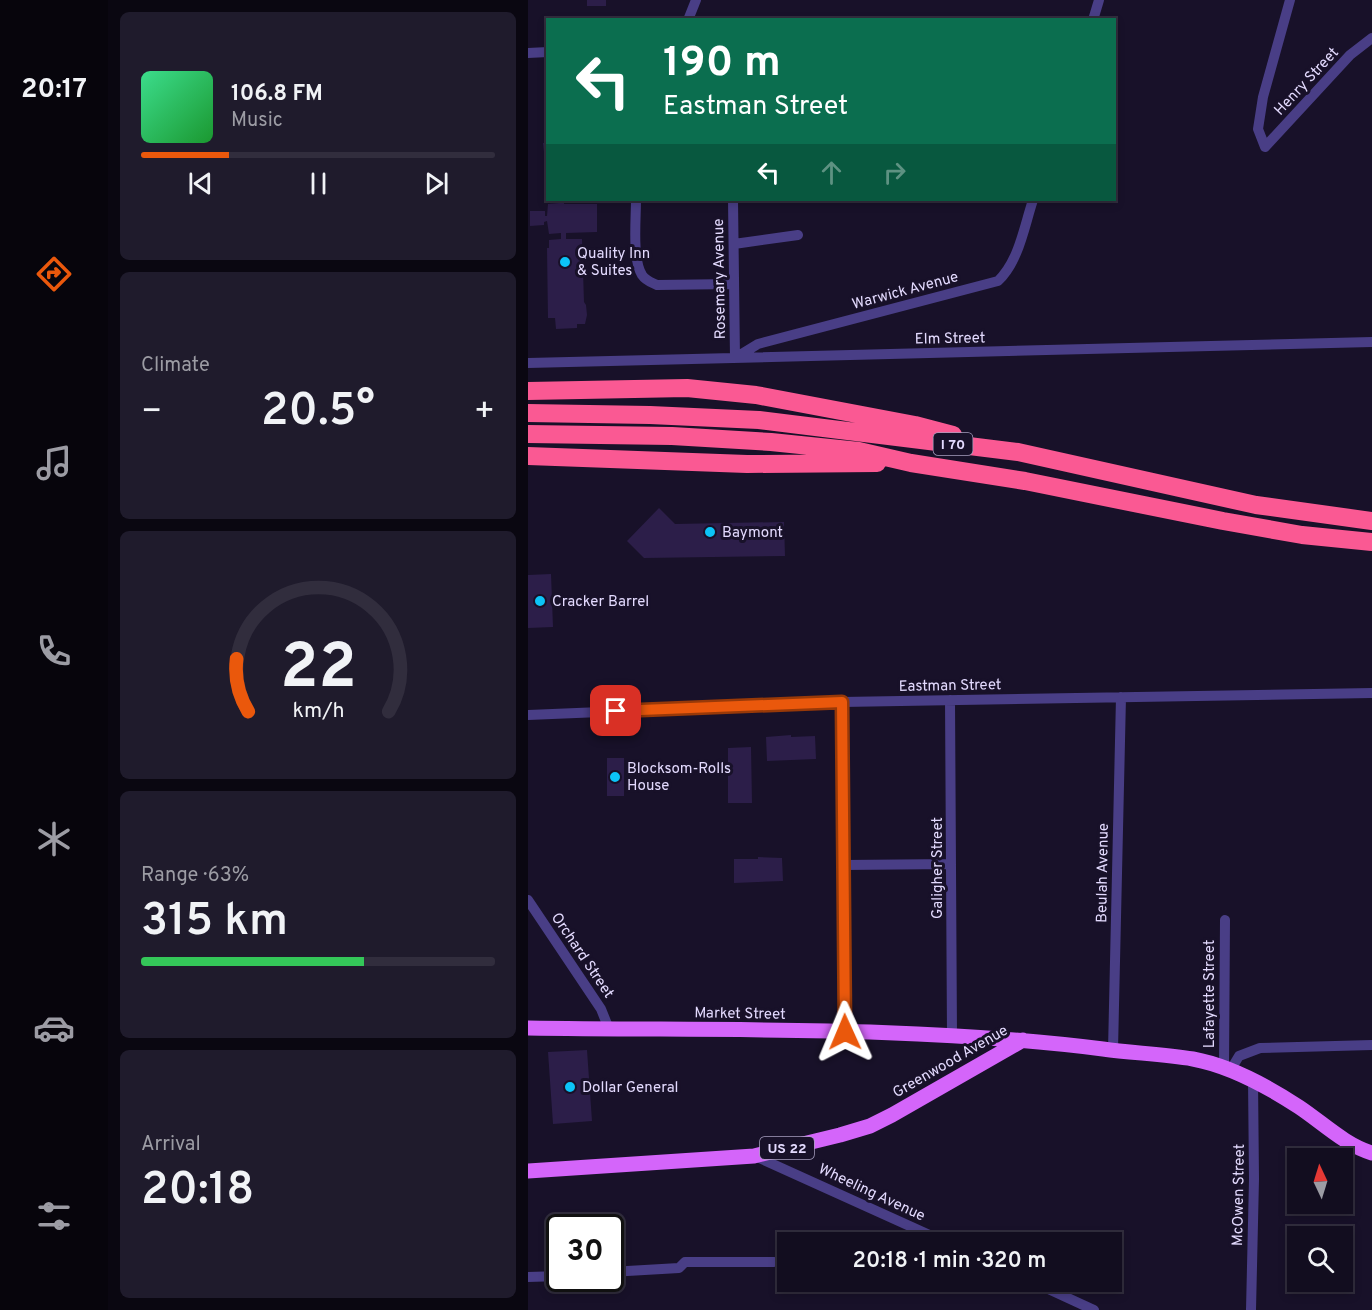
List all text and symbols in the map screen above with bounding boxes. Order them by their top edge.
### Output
text: 190 m [663,38,781,91]
icon: left [564,42,642,120]
street label: Henry Street [1271,44,1343,120]
text: 20:17 [21,73,87,107]
text: 106.8 FM [231,81,323,108]
text: Eastman Street [663,90,848,124]
text: Music [231,108,283,134]
icon: left [752,156,785,189]
icon: ahead [815,156,848,189]
icon: right [878,156,911,189]
icon: previous [184,167,217,200]
icon: pause [302,167,335,200]
icon: next [420,167,453,200]
street label: Rosemary Avenue [710,218,731,340]
place label: Quality Inn & Suites [577,245,650,281]
icon: directions [33,253,75,295]
marker: Quality Inn & Suites [558,255,572,269]
street label: Warwick Avenue [850,268,961,315]
street label: Elm Street [915,329,985,350]
text: Climate [141,353,210,379]
text: 20.5° [261,384,375,441]
text: − [141,392,162,434]
text: + [474,392,495,434]
road number: I 70 [934,433,972,455]
icon: music [33,442,75,484]
place label: Baymont [722,524,783,543]
marker: Baymont [703,525,717,539]
place label: Cracker Barrel [552,593,649,612]
marker: Cracker Barrel [533,594,547,608]
icon: phone [33,630,75,672]
text: 22 [280,631,356,710]
street label: Eastman Street [898,676,1002,697]
pin [590,685,641,736]
icon: arrive [599,694,632,727]
text: km/h [292,698,344,725]
place label: Blocksom-Rolls House [627,760,731,796]
marker: Blocksom-Rolls House [608,770,622,784]
street label: Galigher Street [929,817,948,919]
icon: climate [33,818,75,860]
street label: Beulah Avenue [1093,823,1114,923]
text: Range · 63% [141,863,249,889]
text: 315 km [141,894,288,951]
street label: Orchard Street [546,909,617,1002]
street label: Lafayette Street [1201,940,1220,1048]
position arrow [813,1000,877,1064]
street label: Market Street [694,1004,786,1025]
icon: car [33,1007,75,1049]
street label: Greenwood Avenue [890,1022,1012,1103]
place label: Dollar General [582,1079,679,1098]
marker: Dollar General [563,1080,577,1094]
text: Arrival [141,1132,201,1158]
road number: US 22 [760,1137,814,1159]
street label: McOwen Street [1229,1144,1250,1246]
north arrow [1287,1148,1353,1214]
map controls [1287,1148,1353,1292]
street label: Wheeling Avenue [815,1160,928,1226]
text: 20:18 [141,1163,254,1220]
icon: filters [33,1195,75,1237]
speed limit sign: 30 [546,1214,624,1292]
button: search [1287,1226,1353,1292]
text: 20:18 · 1 min · 320 m [853,1248,1046,1275]

